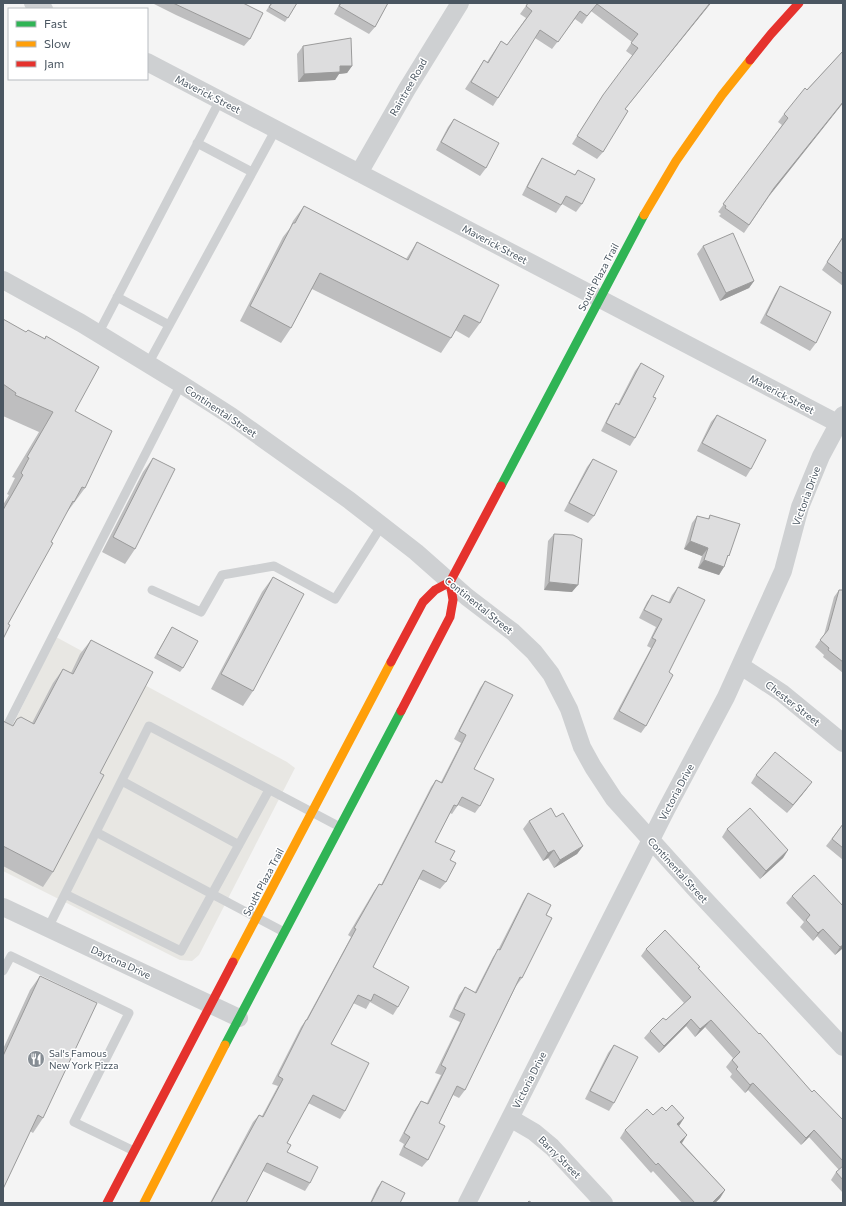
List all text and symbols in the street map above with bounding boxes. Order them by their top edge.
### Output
legend [8,8,148,80]
text: Fast [44,16,67,30]
text: Slow [44,36,71,50]
text: Jam [44,56,64,71]
street label: Raintree Road [387,56,429,118]
street label: Maverick Street [173,72,243,116]
street label: Maverick Street [460,222,530,266]
street label: South Plaza Trail [575,241,621,313]
street label: Maverick Street [747,372,817,416]
street label: Continental Street [183,383,259,439]
street label: Victoria Drive [790,465,822,527]
street label: Continental Street [443,574,515,636]
street label: Chester Street [763,678,823,728]
street label: Victoria Drive [656,762,696,822]
street label: Continental Street [645,835,711,905]
street label: South Plaza Trail [240,846,286,918]
street label: Daytona Drive [89,943,153,981]
place label: Sal's Famous New York Pizza [49,1047,119,1071]
restaurant icon: Sal's Famous New York Pizza [26,1049,46,1069]
street label: Victoria Drive [510,1050,548,1110]
street label: Barry Street [536,1133,584,1181]

